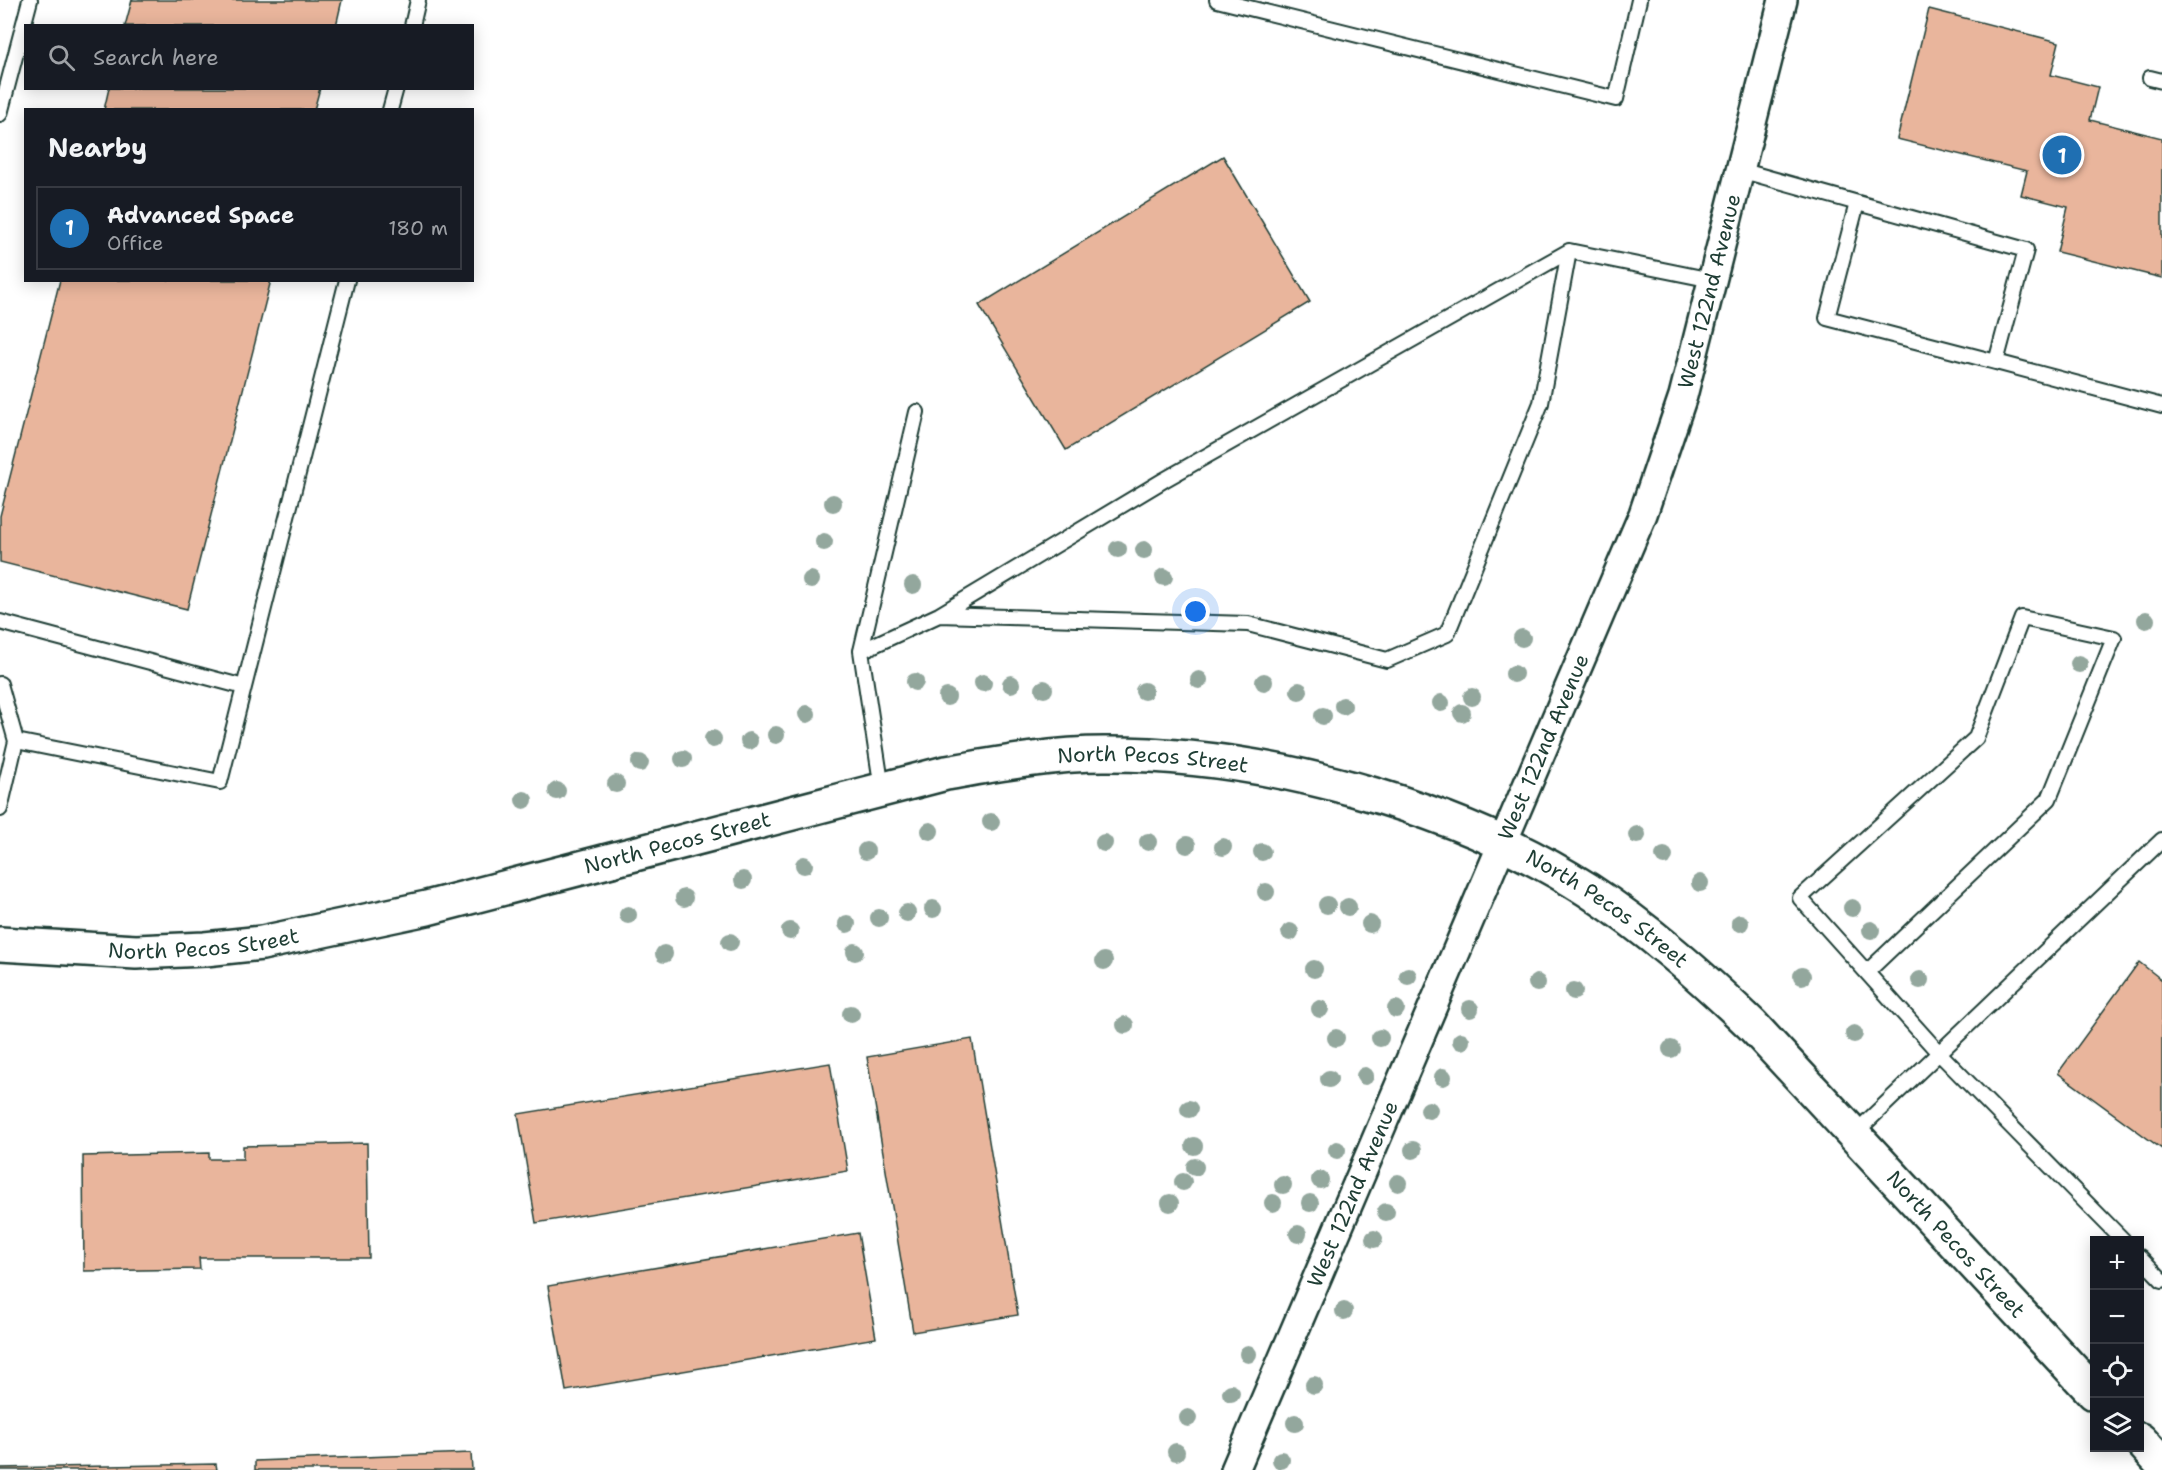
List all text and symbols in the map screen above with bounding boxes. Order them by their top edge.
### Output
search box [24,24,474,90]
icon: search [45,41,78,74]
text: Search here [93,43,219,72]
text: Nearby [48,130,147,165]
pin: 1 [2042,132,2082,178]
street label: West 122nd Avenue [1671,191,1748,392]
text: Advanced Space [107,201,294,230]
text: 1 [65,215,74,241]
text: 180 m [388,215,448,241]
text: Office [107,230,163,256]
your location [1181,597,1210,626]
street label: West 122nd Avenue [1491,650,1596,845]
street label: North Pecos Street [1056,740,1250,780]
street label: North Pecos Street [581,805,774,881]
street label: North Pecos Street [1521,843,1694,974]
street label: North Pecos Street [107,922,301,966]
street label: West 122nd Avenue [1301,1097,1405,1292]
street label: North Pecos Street [1880,1165,2031,1324]
map controls [2090,1236,2144,1452]
button: + [2090,1236,2144,1290]
button: − [2090,1290,2144,1344]
button: locate [2090,1344,2144,1398]
button: layers [2090,1398,2144,1452]

